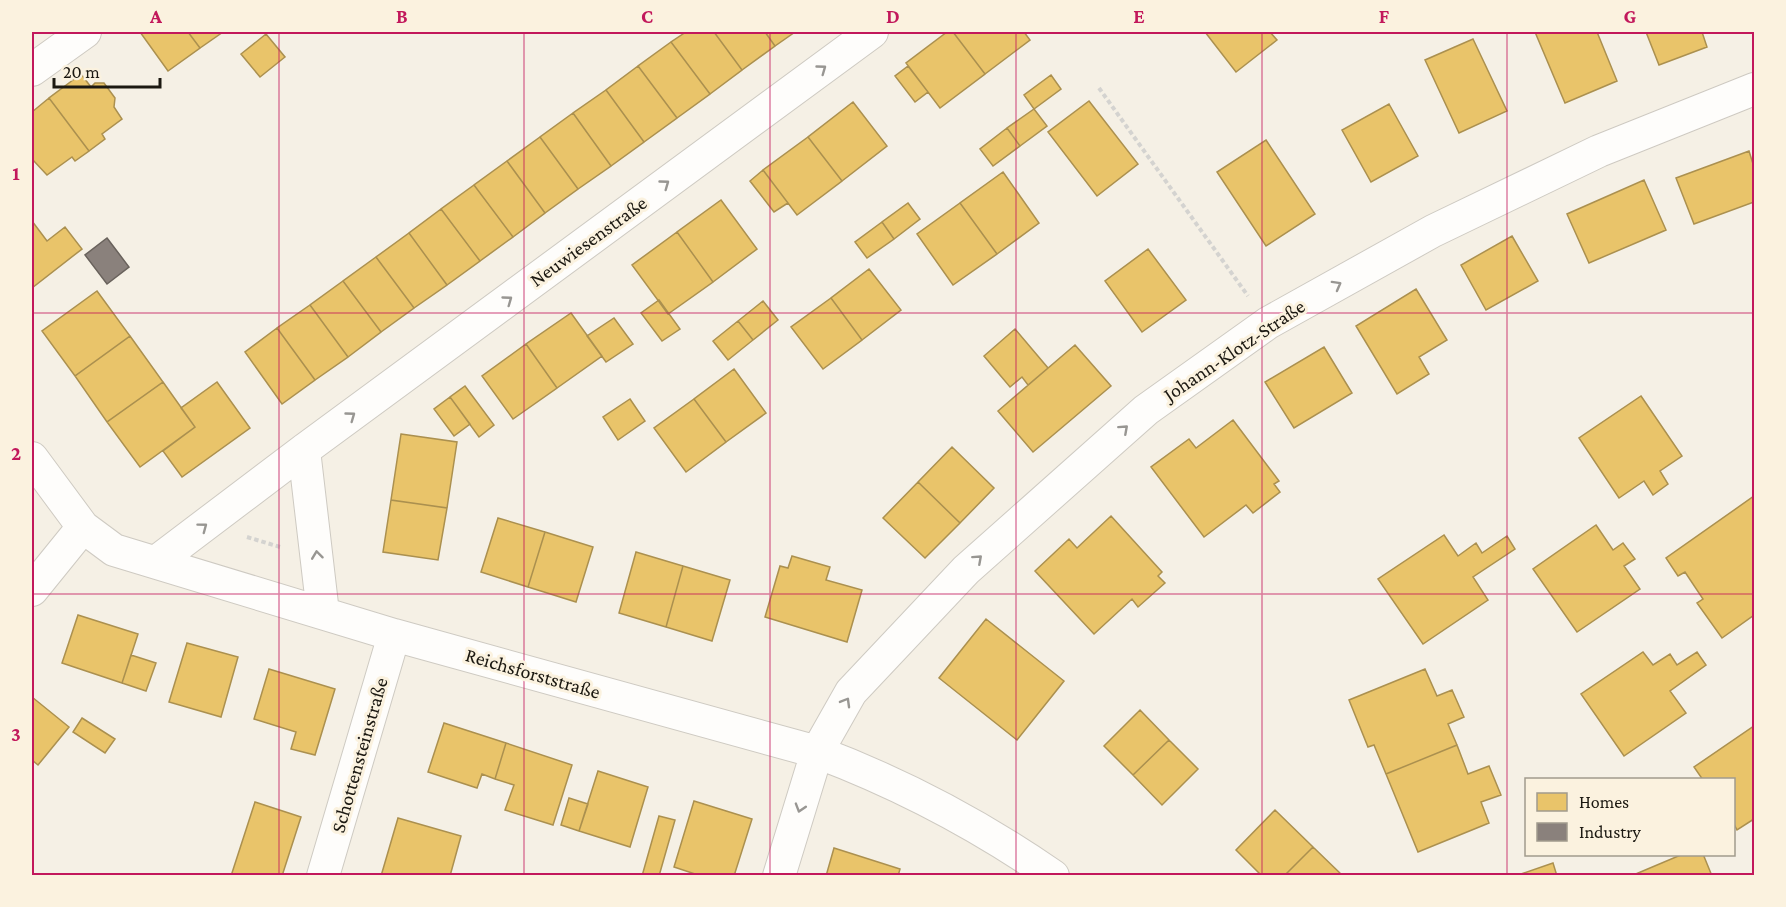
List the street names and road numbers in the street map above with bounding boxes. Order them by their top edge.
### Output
street label: Neuwiesenstraße [525,191,651,291]
street label: Johann-Klotz-Straße [1158,295,1309,407]
street label: Reichsforststraße [463,643,603,703]
street label: Schottensteinstraße [326,675,392,835]

